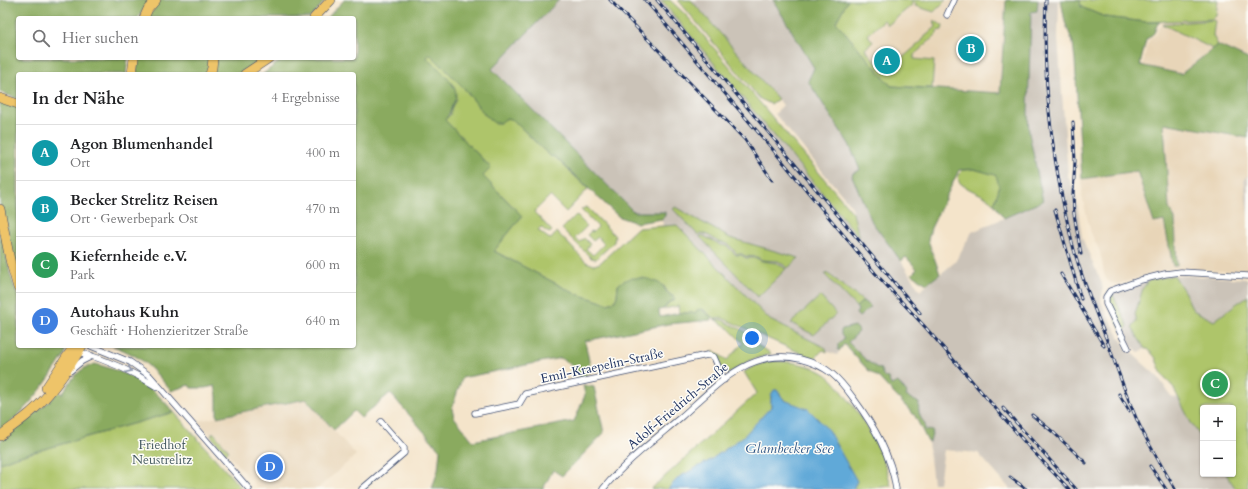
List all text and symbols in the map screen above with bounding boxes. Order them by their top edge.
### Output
search box [16,16,356,60]
icon: search [30,27,52,49]
text: Hier suchen [62,28,139,48]
pin: B [958,34,984,64]
pin: A [874,46,900,76]
text: In der Nähe [32,87,125,110]
text: 4 Ergebnisse [271,89,340,107]
text: Agon Blumenhandel [70,134,213,154]
text: A [40,144,50,162]
text: 400 m [306,144,340,162]
text: Ort [70,154,90,172]
text: Becker Strelitz Reisen [70,190,218,210]
text: B [40,200,50,218]
text: 470 m [306,200,340,218]
text: Ort · Gewerbepark Ost [70,210,198,228]
text: Kiefernheide e.V. [70,246,187,266]
text: C [40,256,50,274]
text: 600 m [306,256,340,274]
text: Park [70,266,95,284]
text: Autohaus Kuhn [70,302,179,322]
text: D [39,312,51,330]
text: 640 m [306,312,340,330]
text: Geschäft · Hohenzieritzer Straße [70,322,248,340]
your location [742,328,762,348]
street label: Emil-Kraepelin-Straße [539,344,665,388]
street label: Adolf-Friedrich-Straße [624,358,732,454]
one-way arrow [125,365,132,373]
pin: C [1202,369,1228,399]
map controls [1200,405,1236,477]
button: + [1200,405,1236,441]
park label: Friedhof Neustrelitz [132,436,192,469]
water label: Glambecker See [745,439,833,458]
button: − [1200,441,1236,477]
pin: D [257,452,283,482]

